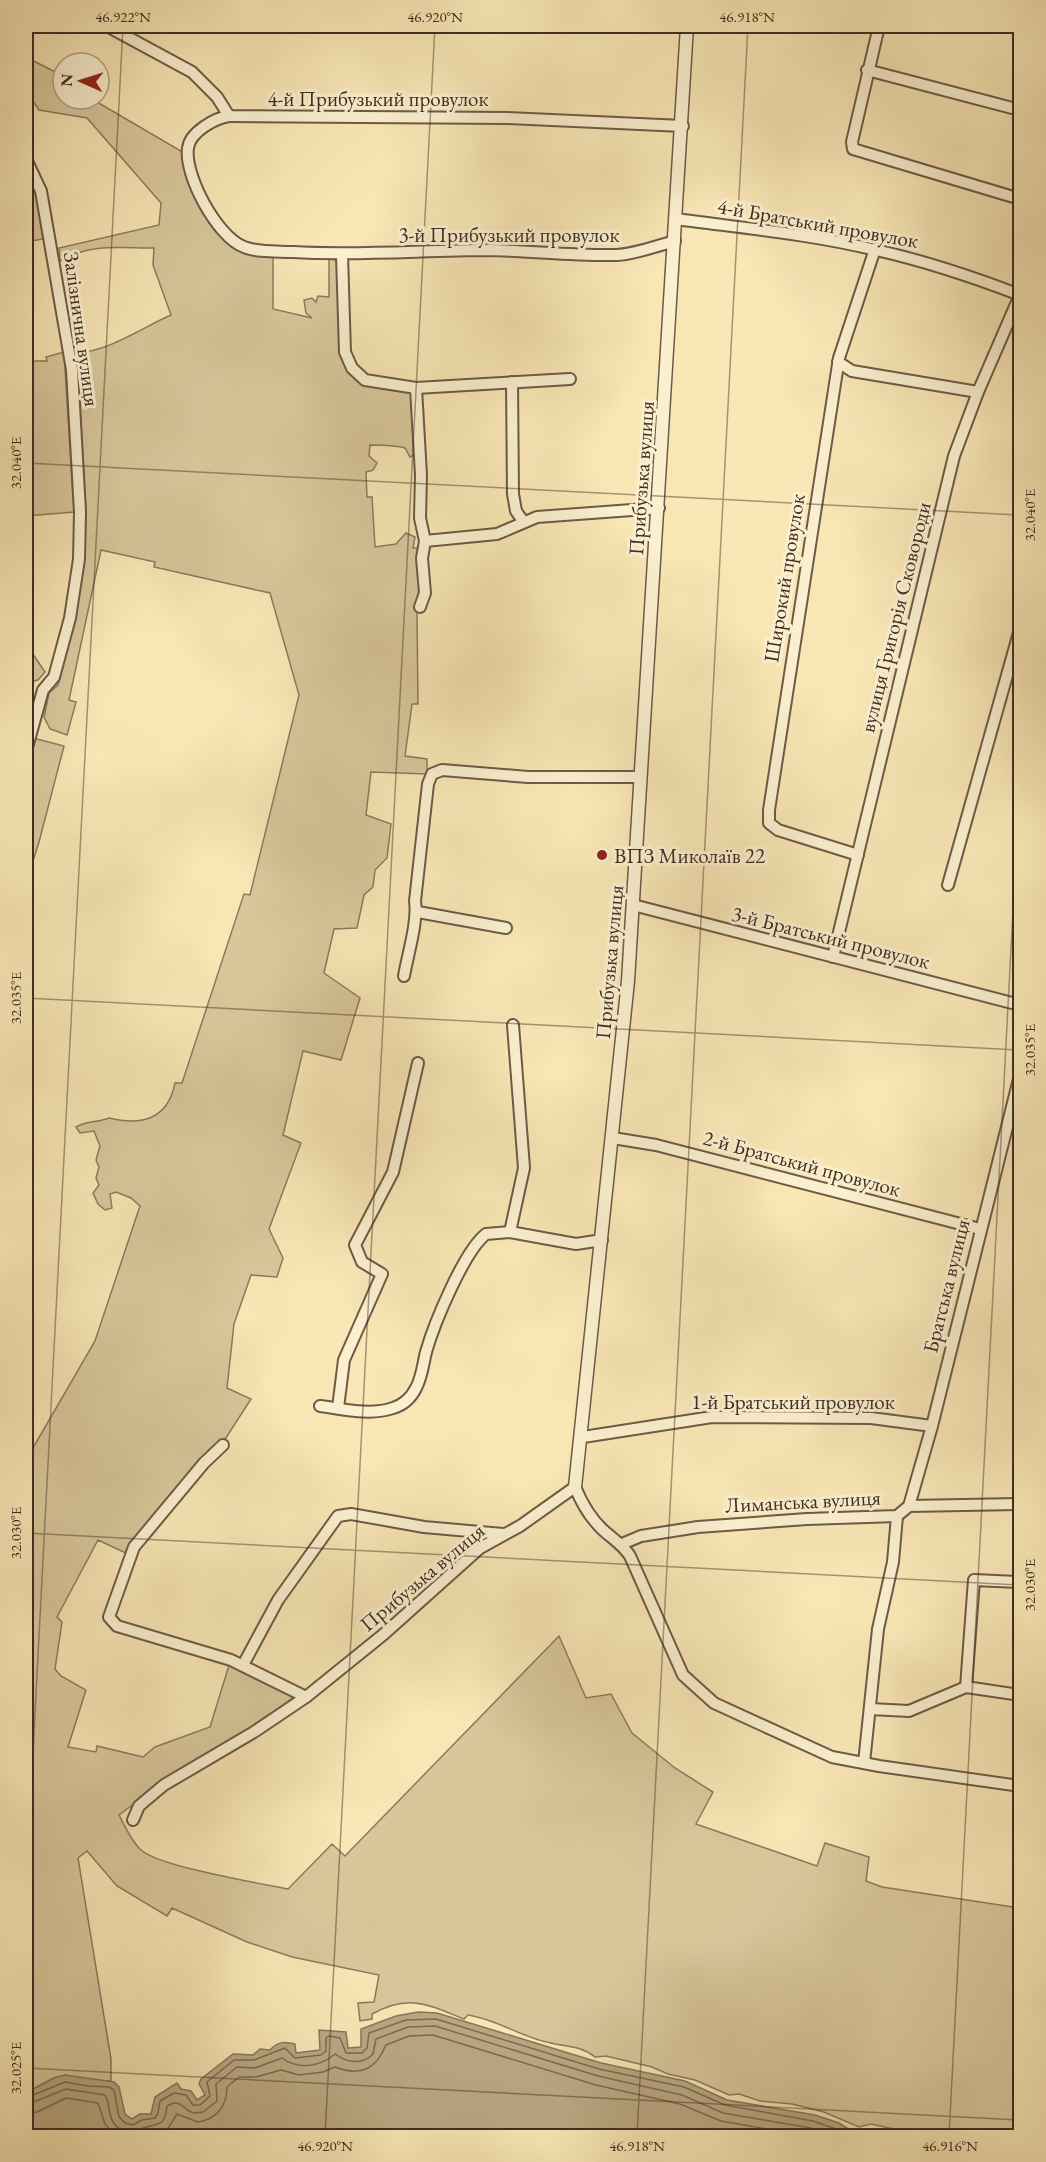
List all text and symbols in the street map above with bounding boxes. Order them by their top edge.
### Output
text: 46.922°N [95,7,151,26]
text: 46.920°N [407,7,463,26]
text: 46.918°N [719,7,775,26]
north arrow [51,51,111,111]
text: N [56,73,77,87]
street label: 4-й Прибузький провулок [267,85,489,112]
street label: 4-й Братський провулок [716,192,920,254]
street label: 3-й Прибузький провулок [398,221,620,248]
street label: Залізнична вулиця [58,250,106,408]
street label: Прибузька вулиця [622,400,660,556]
text: 32.040°E [6,436,25,489]
text: 32.040°E [1020,488,1039,541]
street label: Широкий провулок [757,492,811,664]
street label: вулиця Григорія Сковороди [853,499,937,735]
place label: ВПЗ Миколаїв 22 [614,842,765,869]
marker: ВПЗ Миколаїв 22 [595,848,609,862]
street label: Прибузька вулиця [589,884,629,1040]
street label: 3-й Братський провулок [729,899,933,975]
text: 32.035°E [6,971,25,1024]
text: 32.035°E [1020,1023,1039,1076]
street label: 2-й Братський провулок [700,1124,904,1202]
street label: Братська вулиця [916,1216,976,1356]
street label: 1-й Братський провулок [691,1388,895,1415]
street label: Лиманська вулиця [724,1483,882,1519]
text: 32.030°E [6,1506,25,1559]
street label: Прибузька вулиця [354,1517,490,1637]
text: 32.030°E [1020,1558,1039,1611]
text: 32.025°E [6,2041,25,2094]
text: 46.920°N [297,2136,353,2155]
text: 46.918°N [609,2136,665,2155]
text: 46.916°N [922,2136,978,2155]

